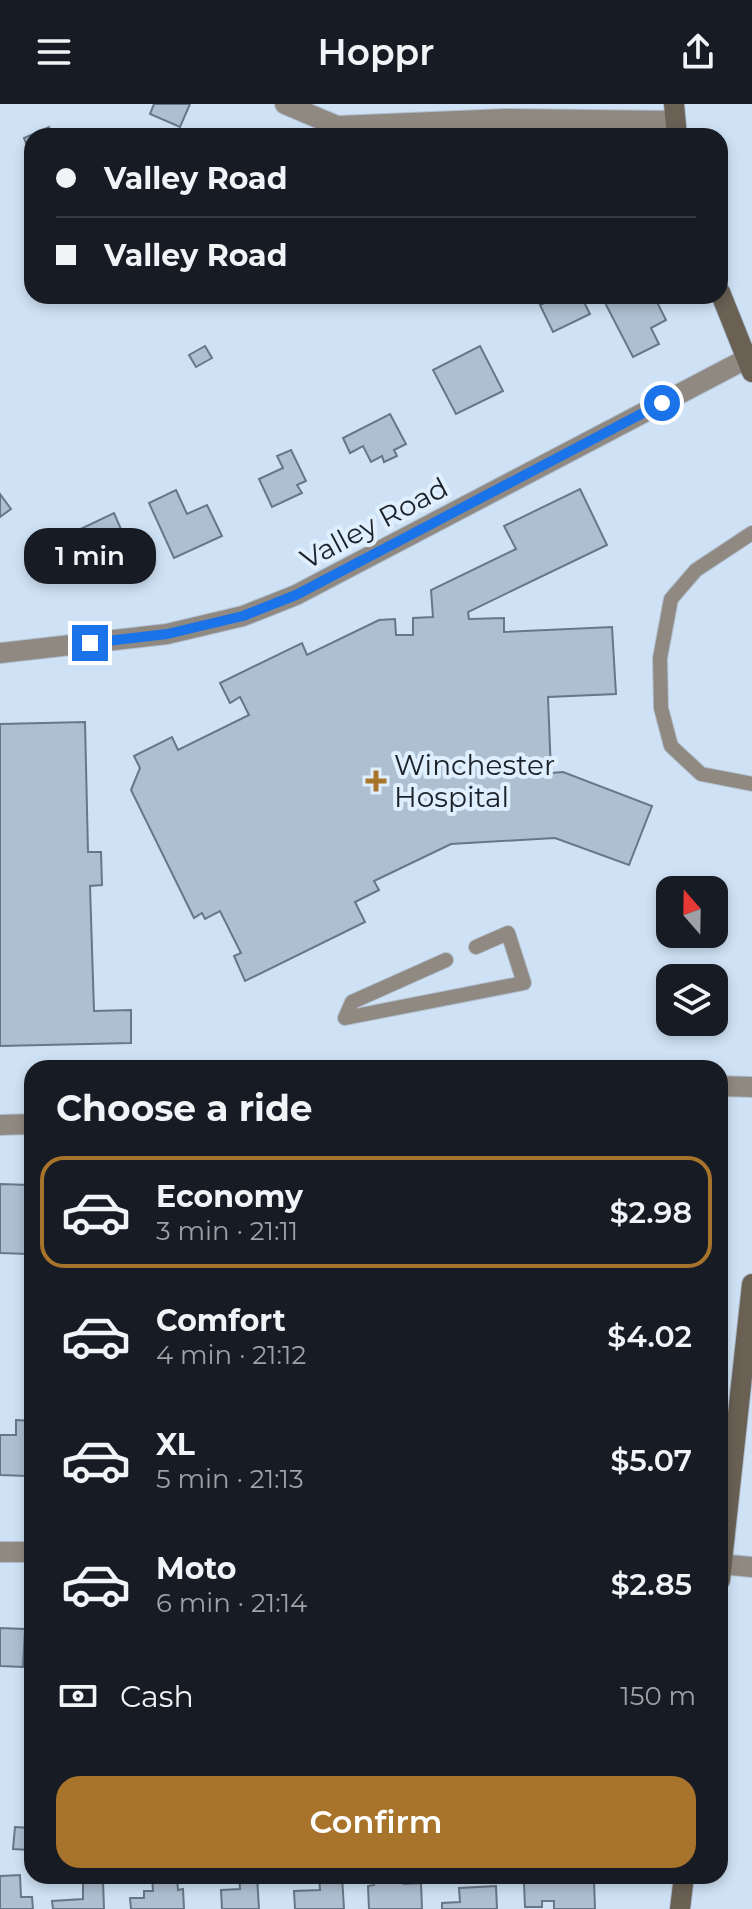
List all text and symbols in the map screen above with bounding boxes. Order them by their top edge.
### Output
icon: menu [32,30,76,74]
text: Hoppr [318,30,434,74]
icon: share [676,30,720,74]
text: Valley Road [104,160,287,197]
text: Valley Road [104,237,287,274]
route start [644,385,680,421]
street label: Valley Road [294,470,454,576]
callout: 1 min [24,527,156,583]
text: 1 min [55,540,125,572]
route end [72,625,108,661]
place label: Winchester Hospital [394,748,555,814]
marker: Winchester Hospital [365,770,387,792]
north arrow [656,876,728,948]
map controls [656,876,728,1036]
button: layers [656,964,728,1036]
text: Choose a ride [56,1086,313,1130]
icon: car [60,1176,132,1248]
text: Economy [156,1178,303,1215]
text: $2.98 [610,1194,692,1231]
text: 3 min · 21:11 [156,1215,298,1247]
icon: car [60,1300,132,1372]
text: Comfort [156,1302,286,1339]
text: $4.02 [607,1318,692,1355]
text: 4 min · 21:12 [156,1339,306,1371]
icon: car [60,1424,132,1496]
text: XL [156,1426,195,1463]
text: $5.07 [610,1442,692,1479]
text: 5 min · 21:13 [156,1463,304,1495]
icon: car [60,1548,132,1620]
text: Moto [156,1550,237,1587]
text: $2.85 [611,1566,692,1603]
text: 6 min · 21:14 [156,1587,307,1619]
icon: cash [56,1674,100,1718]
text: Cash [120,1678,194,1715]
text: 150 m [620,1680,696,1712]
button: Confirm [56,1776,696,1868]

